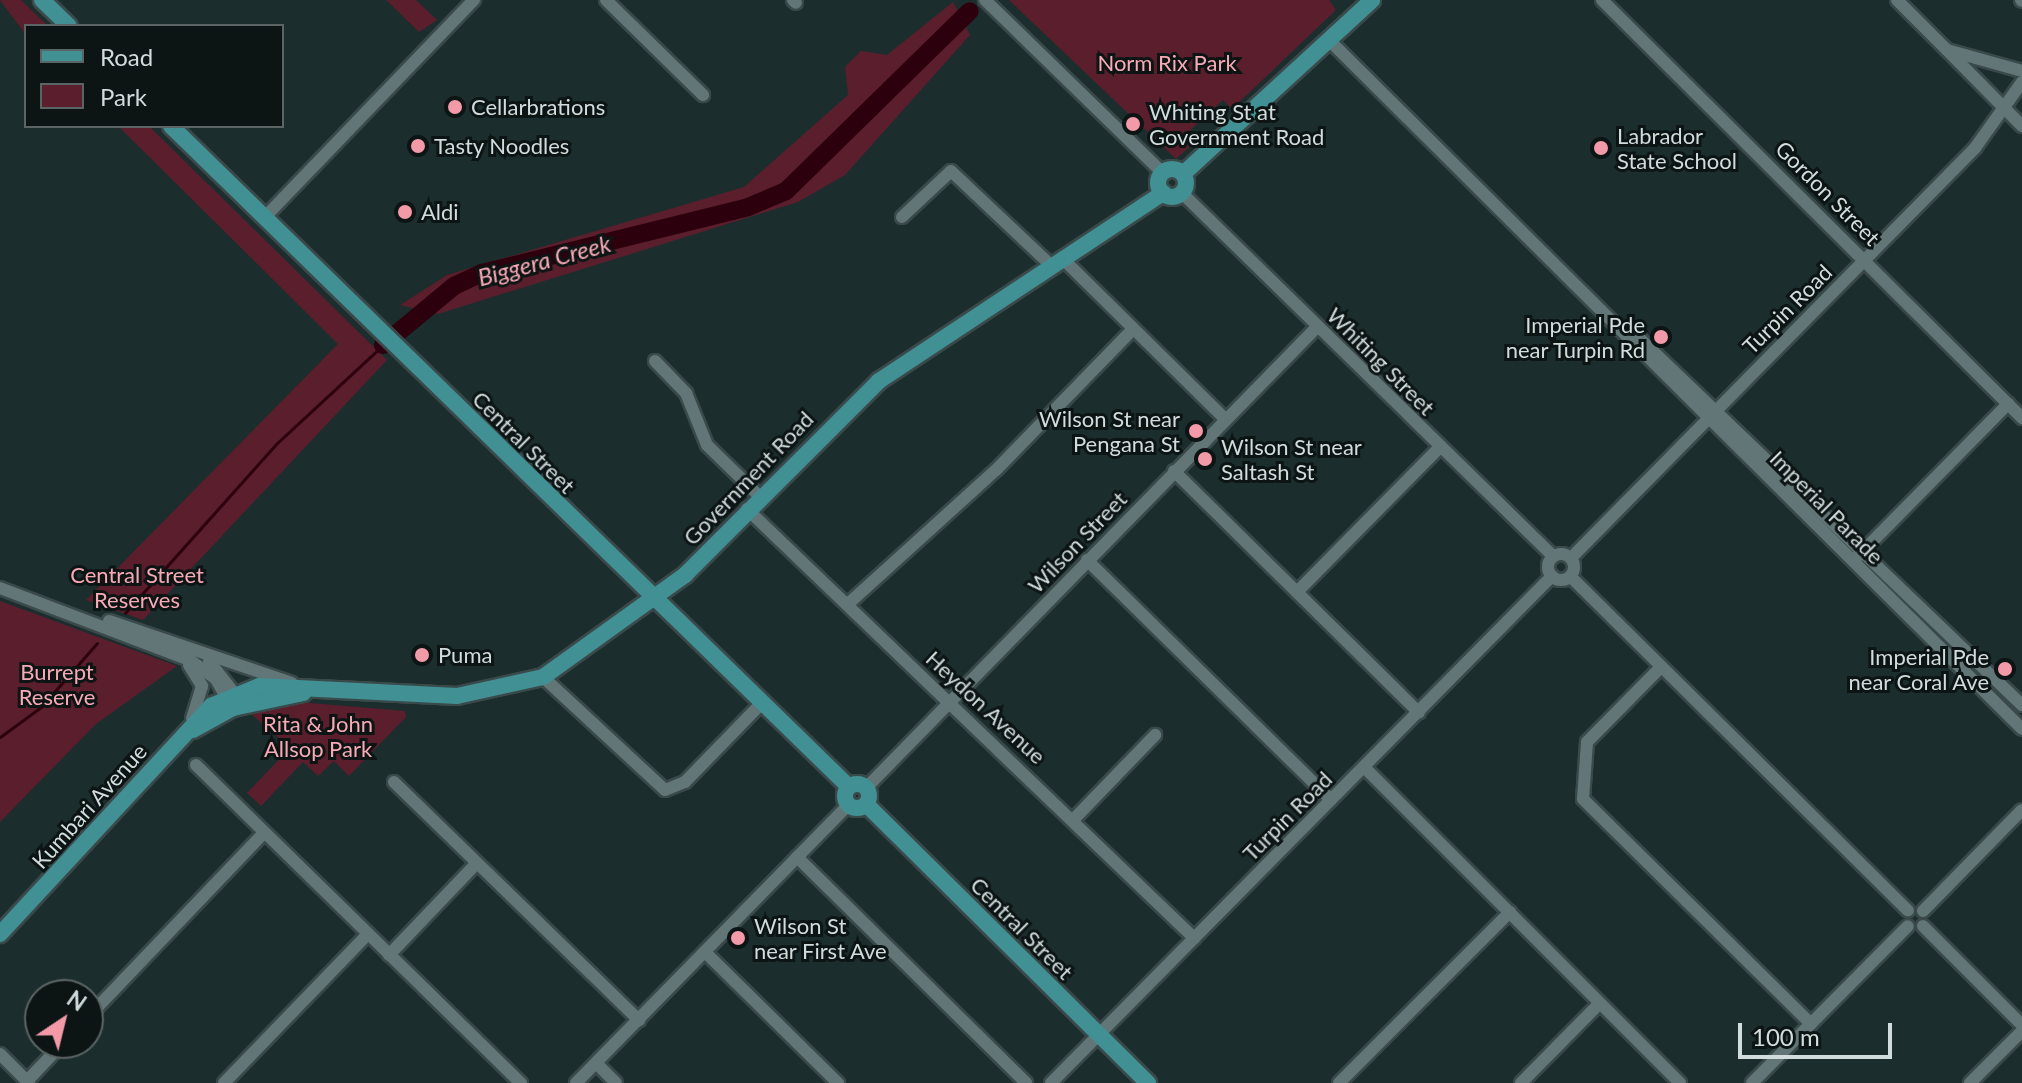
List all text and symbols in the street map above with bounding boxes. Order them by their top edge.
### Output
legend [24,24,284,128]
text: Road [100,42,153,71]
park label: Norm Rix Park [1097,50,1237,76]
text: Park [100,82,147,111]
place label: Cellarbrations [471,94,605,120]
marker: Cellarbrations [446,98,464,116]
place label: Whiting St at Government Road [1149,98,1324,150]
marker: Whiting St at Government Road [1124,115,1142,133]
place label: Labrador State School [1617,122,1737,174]
place label: Tasty Noodles [434,133,570,159]
street label: Gordon Street [1770,135,1886,251]
marker: Tasty Noodles [409,137,427,155]
marker: Labrador State School [1592,139,1610,157]
place label: Aldi [421,199,459,225]
marker: Aldi [396,203,414,221]
water label: Biggera Creek [474,228,614,292]
street label: Turpin Road [1737,259,1837,359]
street label: Whiting Street [1322,302,1440,420]
place label: Imperial Pde near Turpin Rd [1505,311,1645,362]
marker: Imperial Pde near Turpin Rd [1652,328,1670,346]
street label: Central Street [467,385,581,499]
place label: Wilson St near Pengana St [1039,405,1180,456]
street label: Government Road [678,406,818,550]
marker: Wilson St near Pengana St [1187,422,1205,440]
place label: Wilson St near Saltash St [1221,433,1362,484]
street label: Imperial Parade [1765,445,1889,569]
marker: Wilson St near Saltash St [1196,450,1214,468]
street label: Wilson Street [1022,486,1132,598]
park label: Central Street Reserves [70,561,204,612]
place label: Puma [438,642,492,668]
place label: Imperial Pde near Coral Ave [1847,643,1989,694]
street label: Heydon Avenue [921,645,1051,769]
marker: Puma [413,646,431,664]
park label: Burrept Reserve [19,658,95,710]
marker: Imperial Pde near Coral Ave [1996,660,2014,678]
park label: Rita & John Allsop Park [263,710,373,762]
street label: Kumbari Avenue [26,738,152,874]
street label: Turpin Road [1237,766,1337,866]
street label: Central Street [965,871,1079,985]
place label: Wilson St near First Ave [754,912,888,964]
marker: Wilson St near First Ave [729,929,747,947]
north arrow [24,979,104,1059]
text: N [62,985,92,1016]
scale bar [1742,1007,1896,1057]
text: 100 m [1752,1022,1820,1051]

